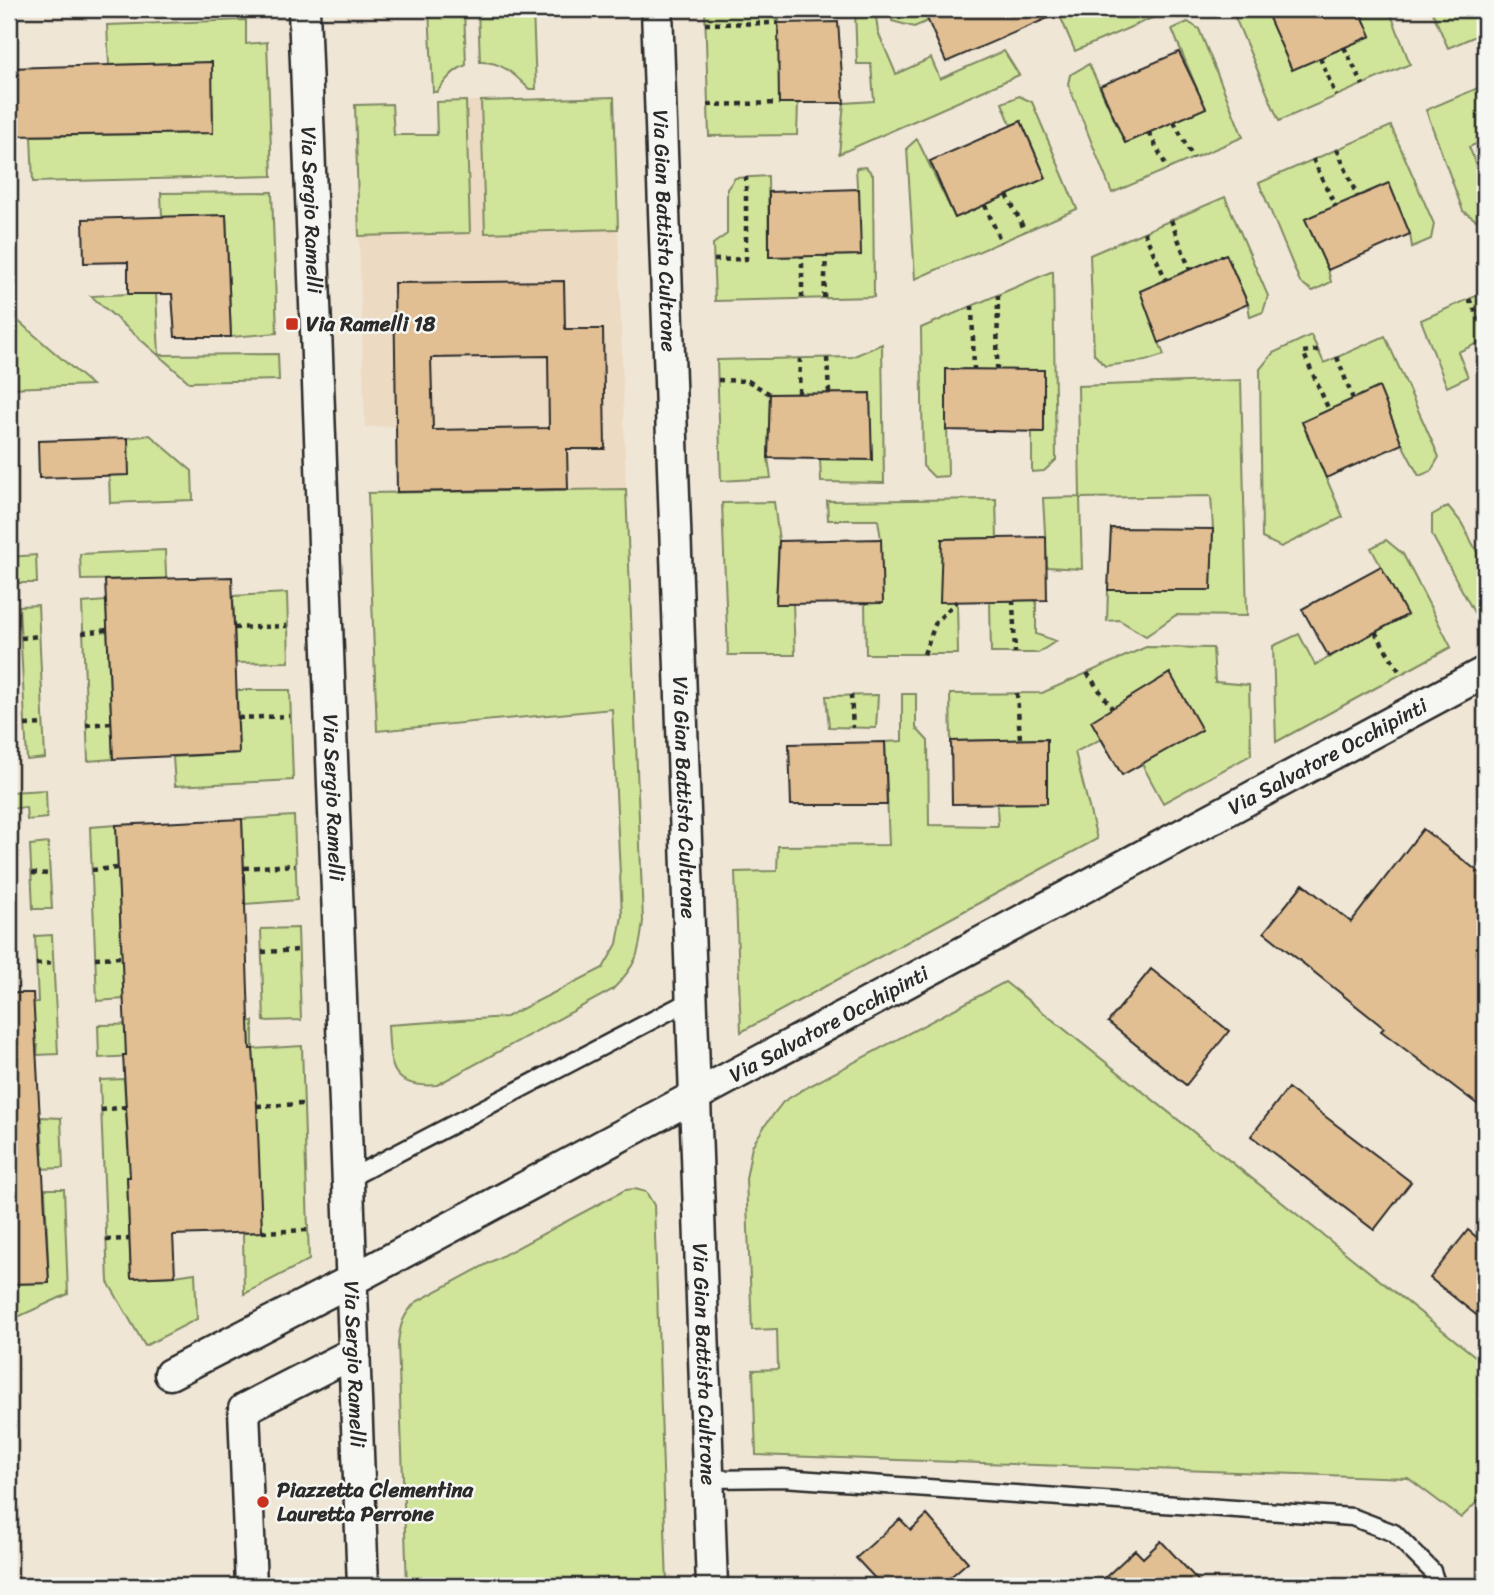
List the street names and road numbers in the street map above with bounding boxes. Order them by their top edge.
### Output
street label: Via Gian Battista Cultrone [642,109,688,353]
street label: Via Sergio Ramelli [289,126,334,295]
street label: Via Gian Battista Cultrone [661,676,708,920]
street label: Via Salvatore Occhipinti [1221,687,1436,826]
street label: Via Sergio Ramelli [311,713,356,883]
street label: Via Salvatore Occhipinti [722,954,937,1093]
street label: Via Gian Battista Cultrone [681,1242,727,1486]
street label: Via Sergio Ramelli [333,1280,377,1449]

